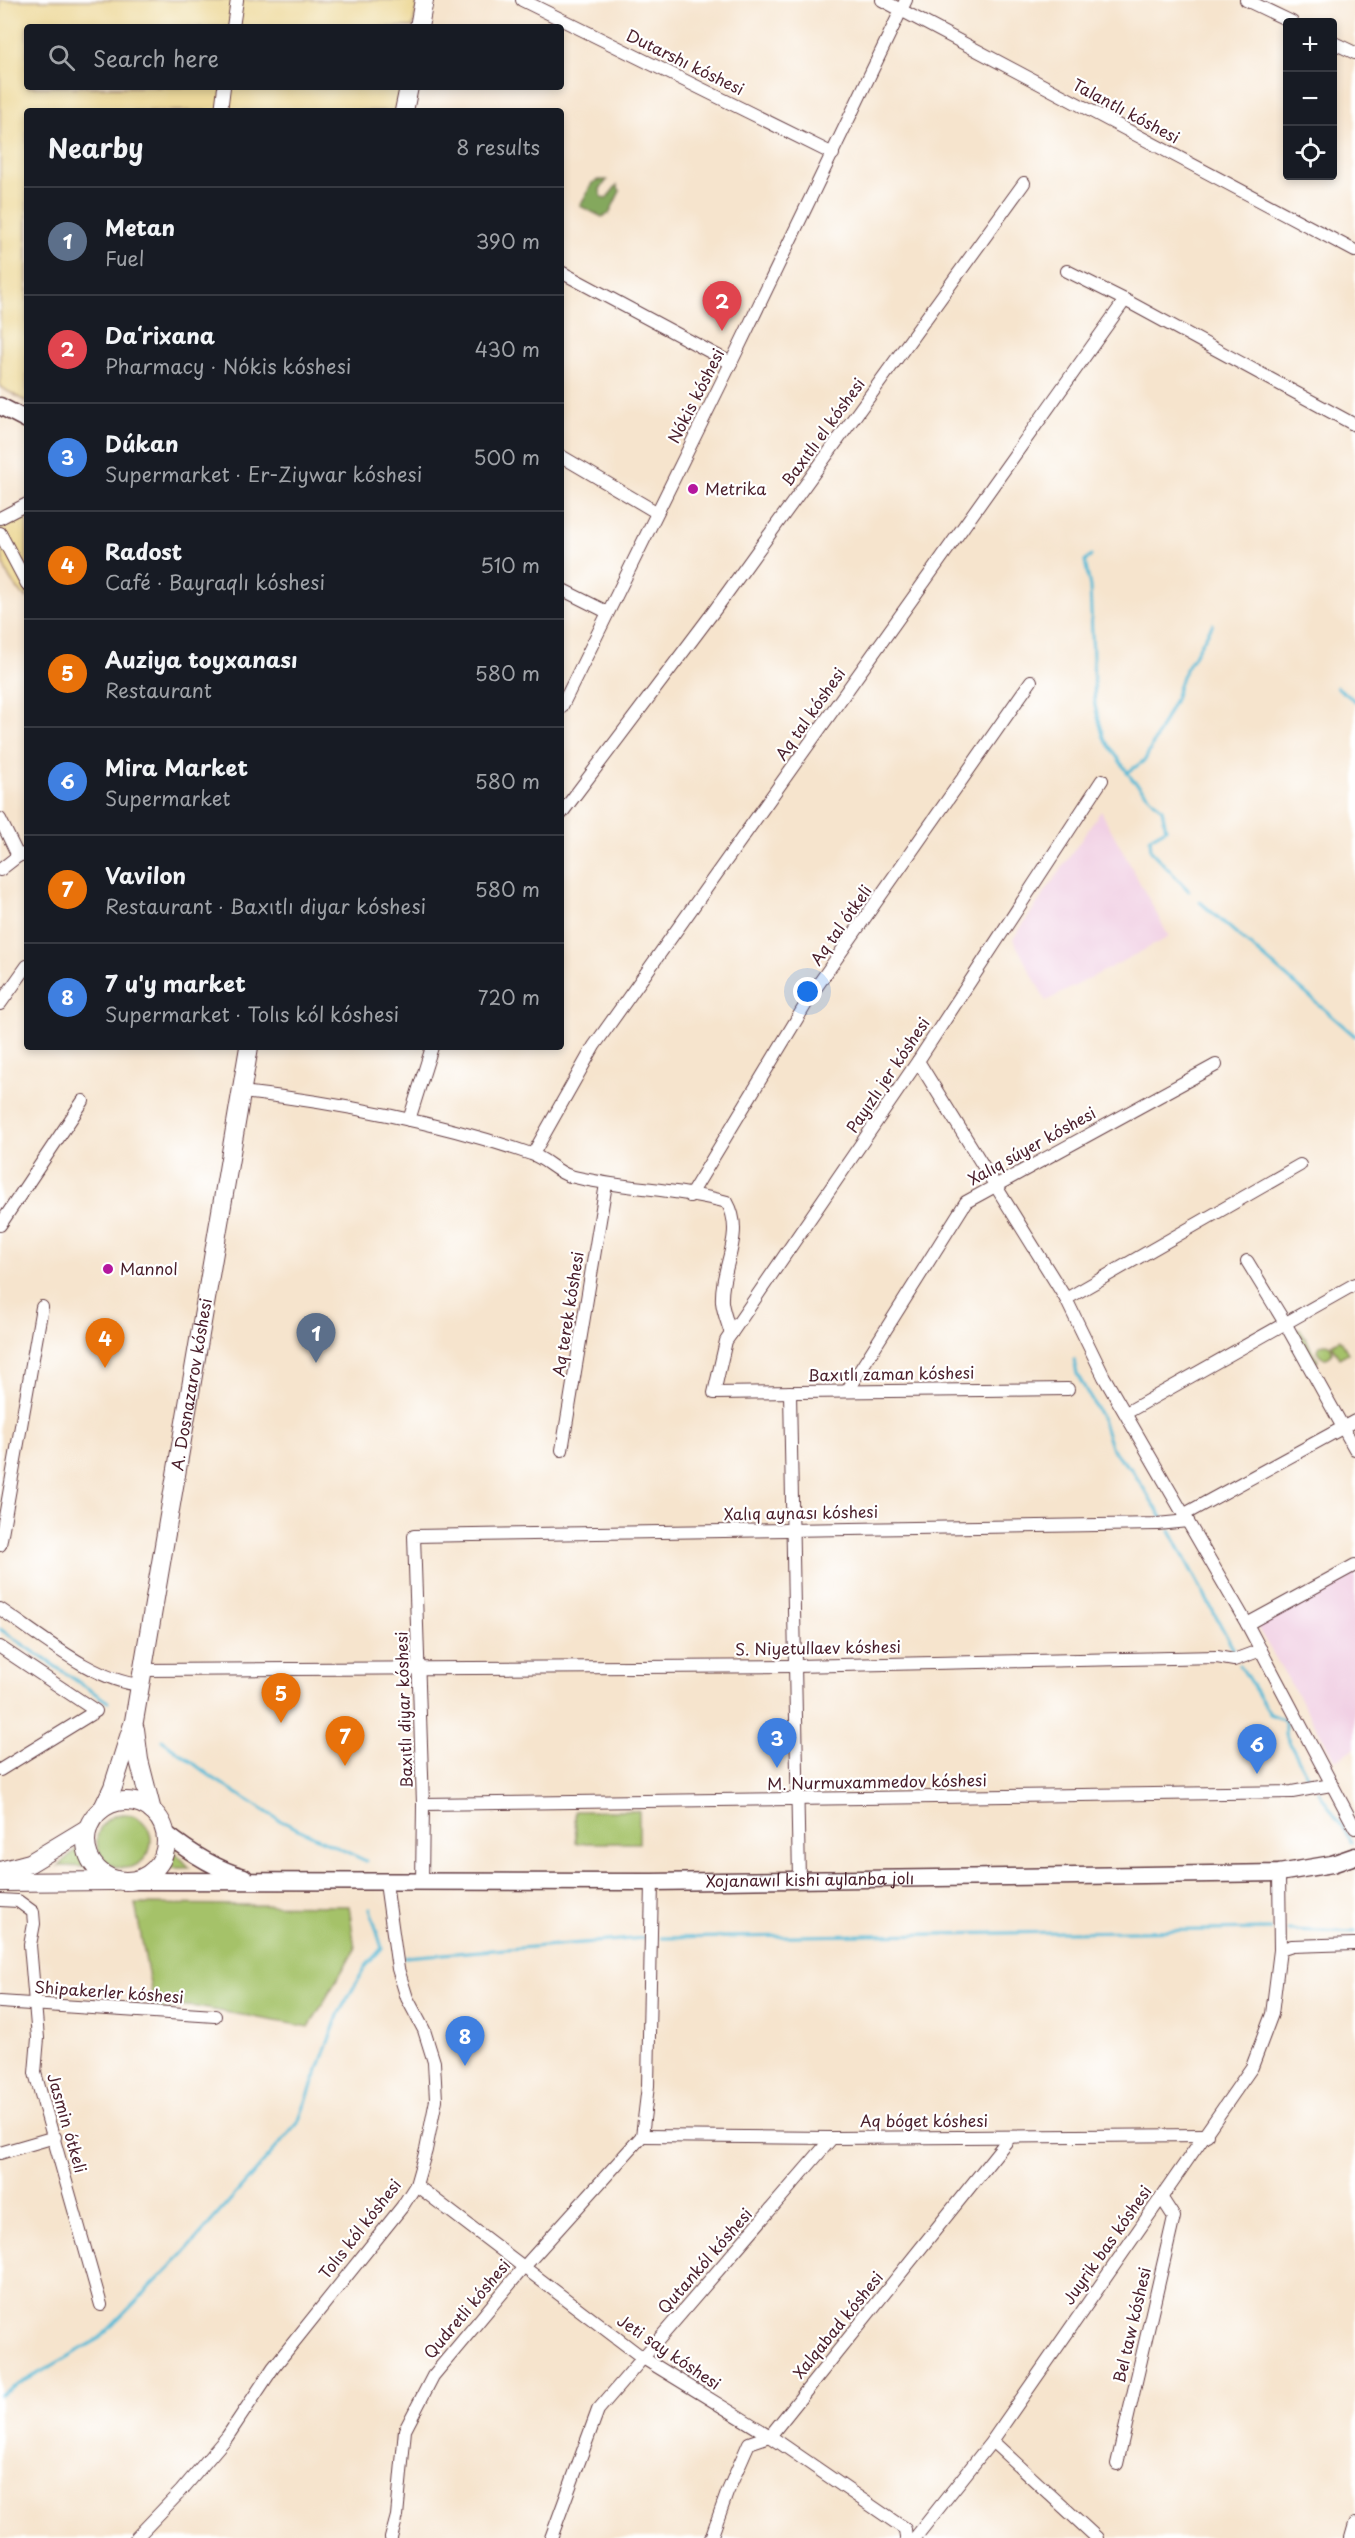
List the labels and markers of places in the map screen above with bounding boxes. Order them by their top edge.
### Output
pin: 2 [702,282,742,331]
place label: Metrika [705,476,766,500]
marker: Metrika [686,482,700,496]
place label: Mannol [120,1256,178,1280]
marker: Mannol [101,1262,115,1276]
pin: 1 [296,1314,336,1363]
pin: 4 [86,1318,124,1368]
pin: 5 [262,1674,300,1723]
pin: 7 [326,1716,364,1766]
pin: 3 [758,1718,796,1768]
pin: 6 [1238,1724,1276,1774]
pin: 8 [446,2016,484,2066]

